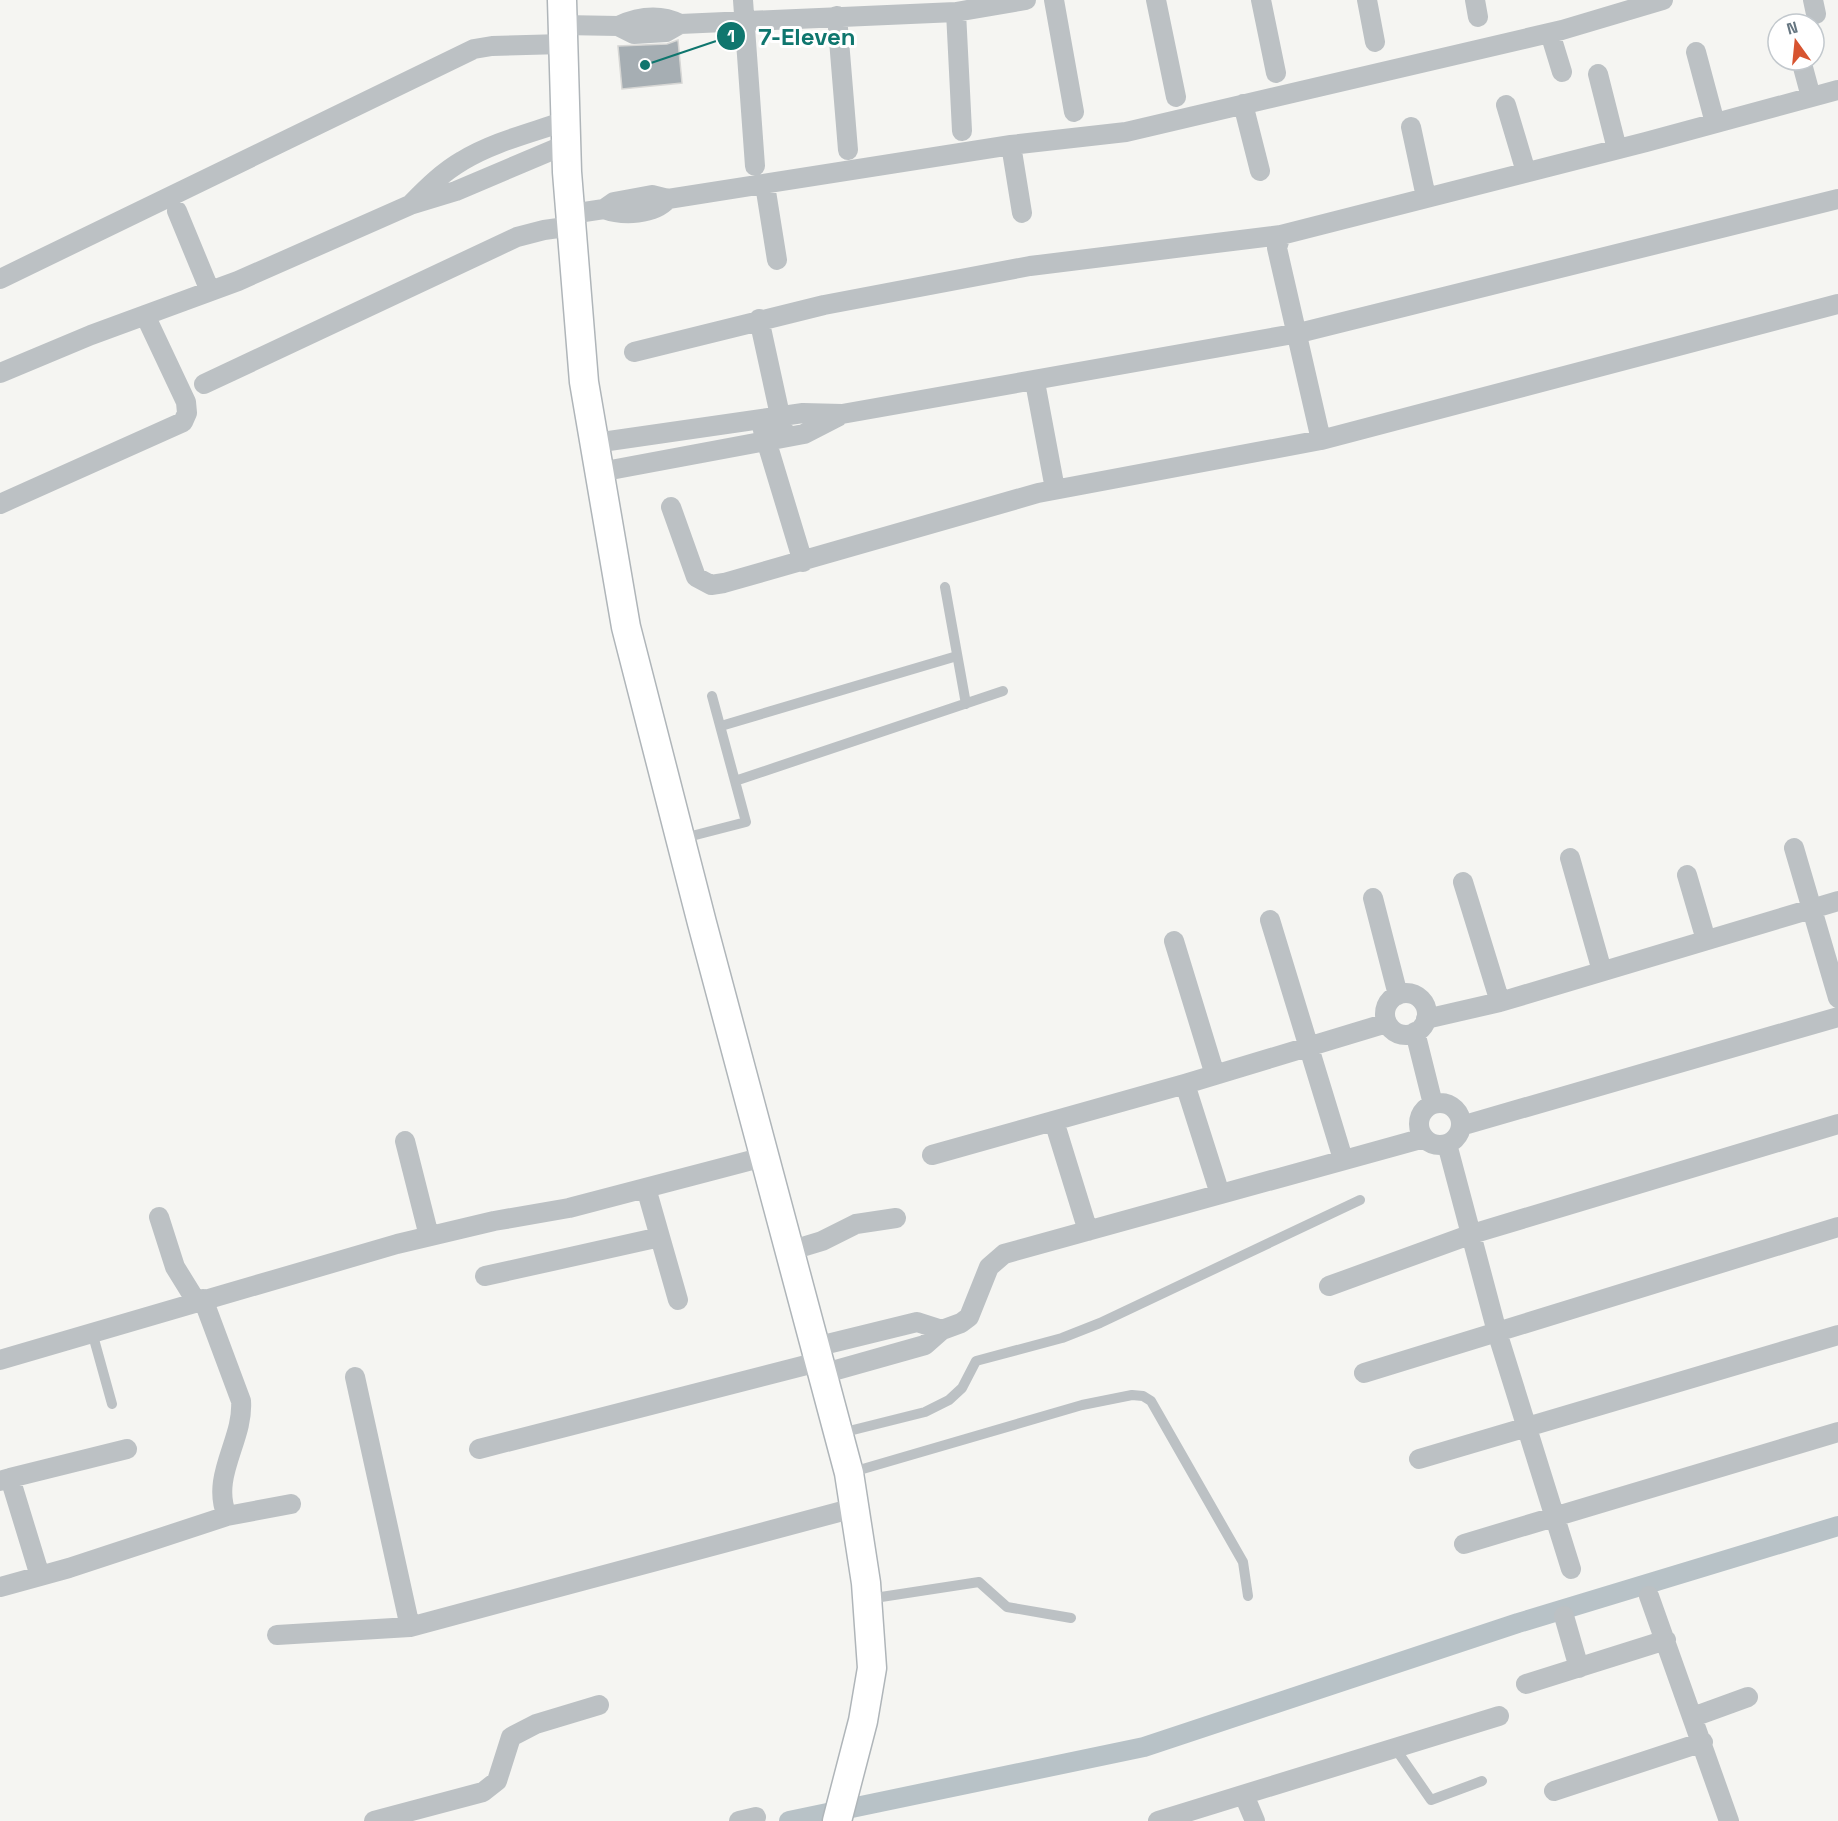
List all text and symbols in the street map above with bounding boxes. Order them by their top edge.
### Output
north arrow [1766,12,1826,72]
callout: 7-Eleven [716,15,868,57]
text: N [1784,16,1800,40]
text: 7-Eleven [758,21,856,52]
text: 1 [727,24,735,47]

